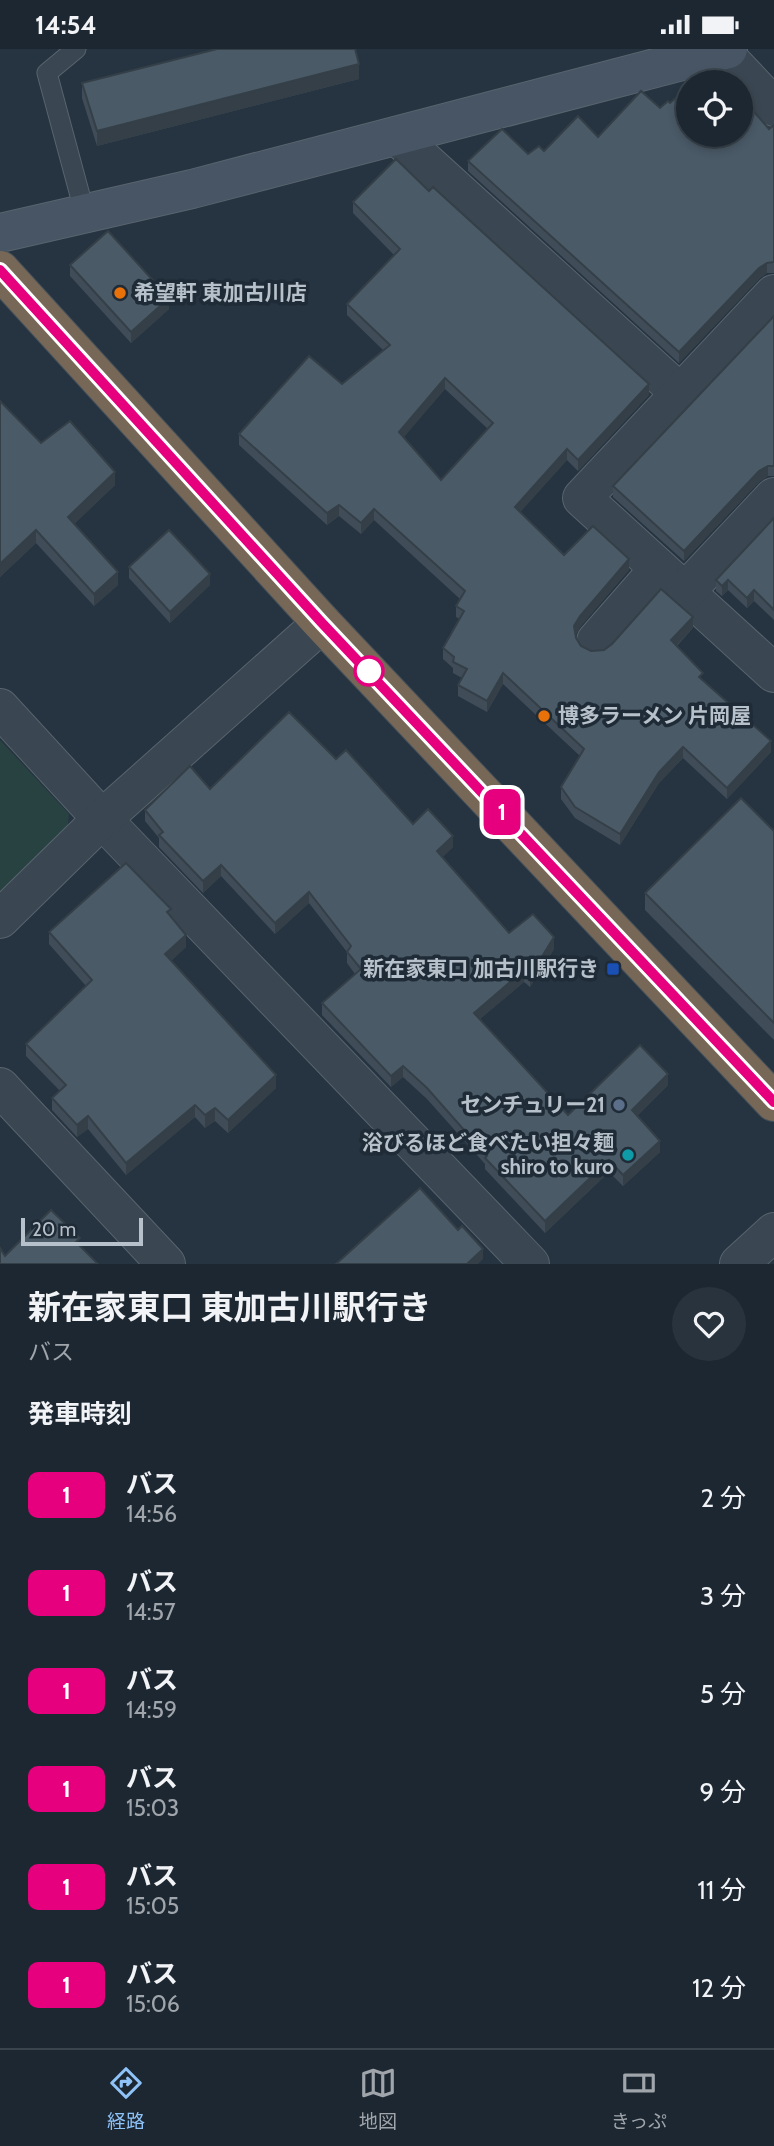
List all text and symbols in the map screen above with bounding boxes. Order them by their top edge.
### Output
text: 14:54 [35,9,97,41]
map controls [676,70,753,147]
button: locate [676,70,753,147]
place label: 希望軒 東加古川店 [134,280,307,305]
marker: 希望軒 東加古川店 [112,285,128,301]
unlabelled marker [354,656,384,686]
place label: 博多ラーメン 片岡屋 [558,703,751,728]
marker: 博多ラーメン 片岡屋 [536,708,552,724]
line badge: 1 [479,789,525,835]
text: 1 [498,797,506,826]
place label: 新在家東口 加古川駅行き [363,956,599,981]
marker: 新在家東口 加古川駅行き [605,961,621,977]
place label: センチュリー21 [460,1092,605,1117]
marker: センチュリー21 [611,1097,627,1113]
place label: 浴びるほど食べたい担々麺 shiro to kuro [362,1130,614,1179]
marker: 浴びるほど食べたい担々麺 shiro to kuro [620,1147,636,1163]
scale bar [21,1215,144,1247]
text: 20 m [32,1218,76,1241]
text: 新在家東口 東加古川駅行き [28,1287,431,1327]
button: heart [672,1287,746,1361]
text: バス [28,1338,74,1366]
text: 発車時刻 [28,1398,132,1430]
text: バス [126,1468,178,1500]
text: 1 [62,1480,71,1509]
text: 2 分 [701,1482,746,1514]
text: 14:56 [126,1500,177,1528]
text: バス [126,1566,178,1598]
text: 1 [62,1578,71,1607]
text: 3 分 [700,1580,746,1612]
text: 14:57 [126,1598,176,1626]
text: バス [126,1664,178,1696]
text: 1 [62,1676,71,1705]
text: 5 分 [700,1678,746,1710]
text: 14:59 [126,1696,177,1724]
text: バス [126,1762,178,1794]
text: 1 [62,1774,71,1803]
text: 9 分 [699,1776,746,1808]
text: 15:03 [126,1794,179,1822]
text: バス [126,1860,178,1892]
text: 1 [62,1872,71,1901]
text: 11 分 [697,1874,746,1906]
text: 15:05 [126,1892,179,1920]
text: バス [126,1958,178,1990]
text: 1 [62,1970,71,1999]
text: 12 分 [692,1972,746,2004]
text: 15:06 [126,1990,180,2018]
tab: 経路 [107,2064,145,2133]
tab: 地図 [359,2064,397,2133]
tab: きっぷ [611,2064,667,2133]

